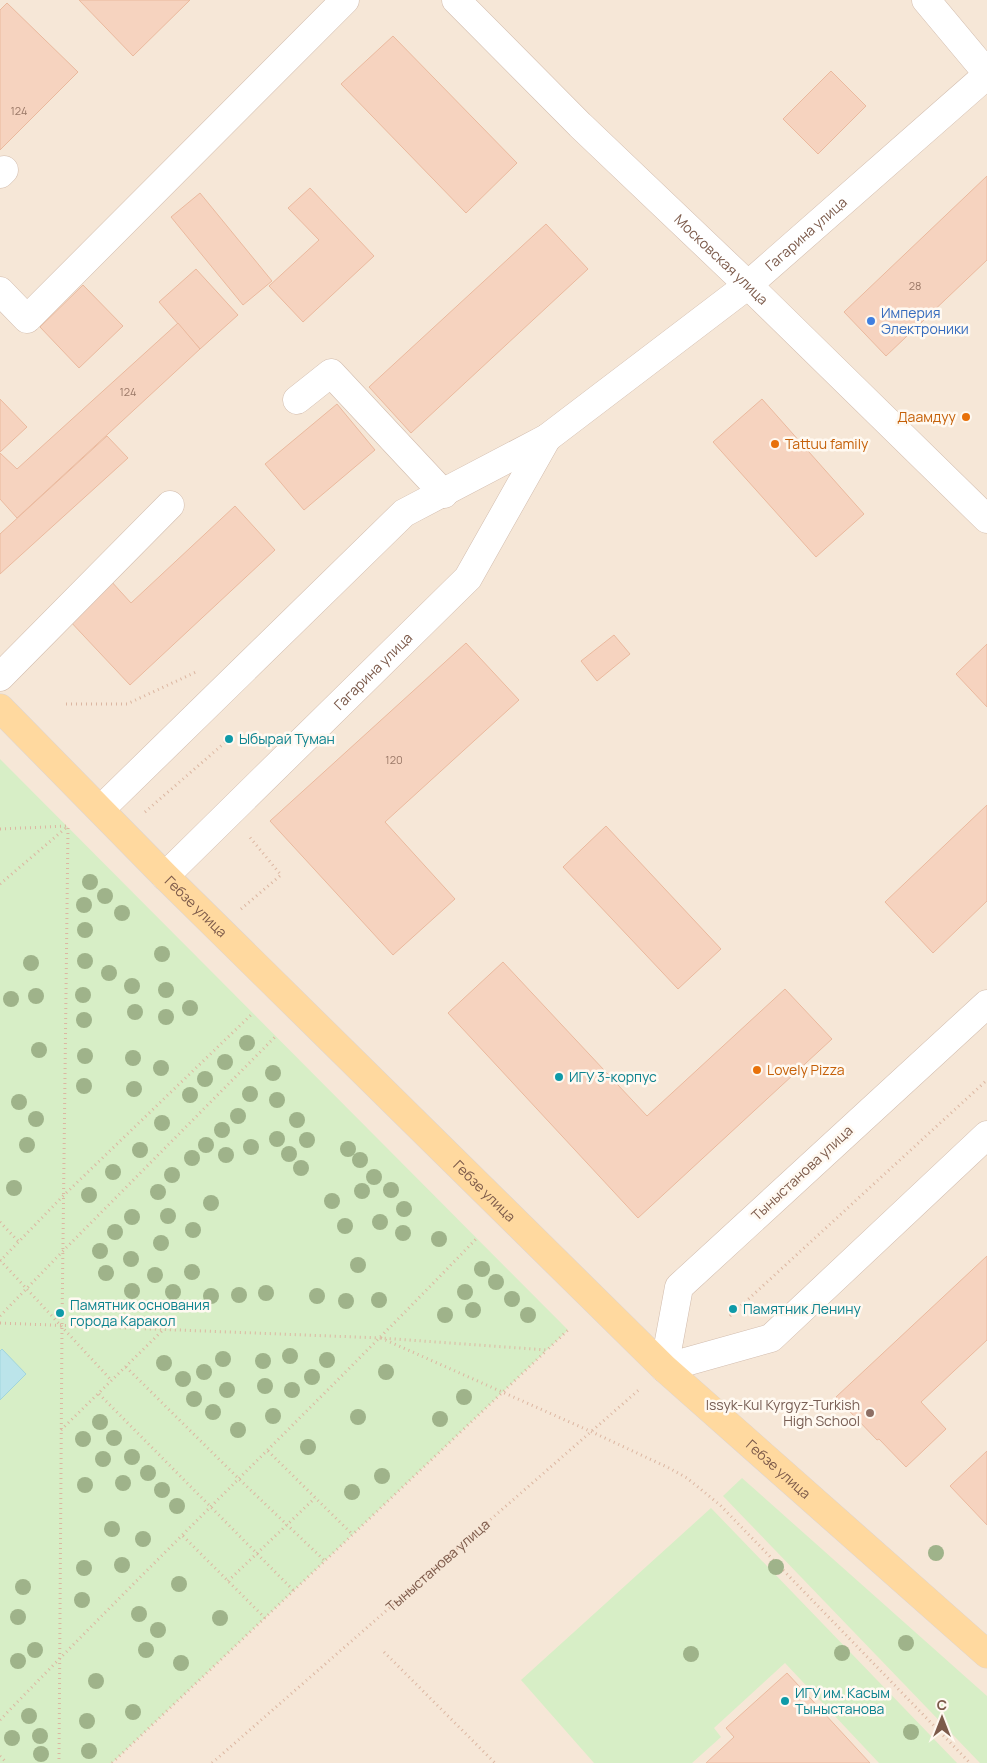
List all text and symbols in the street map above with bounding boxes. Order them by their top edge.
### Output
house number: 124 [11,103,27,118]
street label: Гагарина улица [761,192,851,275]
street label: Московская улица [670,210,772,309]
house number: 28 [909,278,921,293]
place label: Империя Электроники [881,303,969,338]
marker: Империя Электроники [865,315,877,327]
house number: 124 [120,384,136,399]
place label: Даамдуу [897,407,957,426]
marker: Даамдуу [960,411,972,423]
place label: Tattuu family [785,434,869,453]
marker: Tattuu family [769,438,781,450]
street label: Гагарина улица [329,628,416,714]
place label: Ыбырай Туман [239,729,335,748]
marker: Ыбырай Туман [223,733,235,745]
house number: 120 [385,752,403,767]
street label: Гебзе улица [161,871,232,941]
place label: Lovely Pizza [767,1060,845,1079]
marker: Lovely Pizza [751,1064,763,1076]
place label: ИГУ 3-корпус [569,1067,657,1086]
marker: ИГУ 3-корпус [553,1071,565,1083]
street label: Тыныстанова улица [747,1121,856,1224]
street label: Гебзе улица [449,1156,520,1226]
place label: Памятник основания города Каракол [70,1295,210,1330]
place label: Памятник Ленину [743,1299,861,1318]
marker: Памятник Ленину [727,1303,739,1315]
marker: Памятник основания города Каракол [54,1307,66,1319]
place label: Issyk-Kul Kyrgyz-Turkish High School [706,1395,860,1430]
marker: Issyk-Kul Kyrgyz-Turkish High School [864,1407,876,1419]
street label: Гебзе улица [742,1435,815,1503]
street label: Тыныстанова улица [382,1515,493,1616]
place label: ИГУ им. Касым Тыныстанова [795,1683,890,1718]
north arrow [917,1693,967,1743]
marker: ИГУ им. Касым Тыныстанова [779,1695,791,1707]
text: С [937,1695,947,1714]

